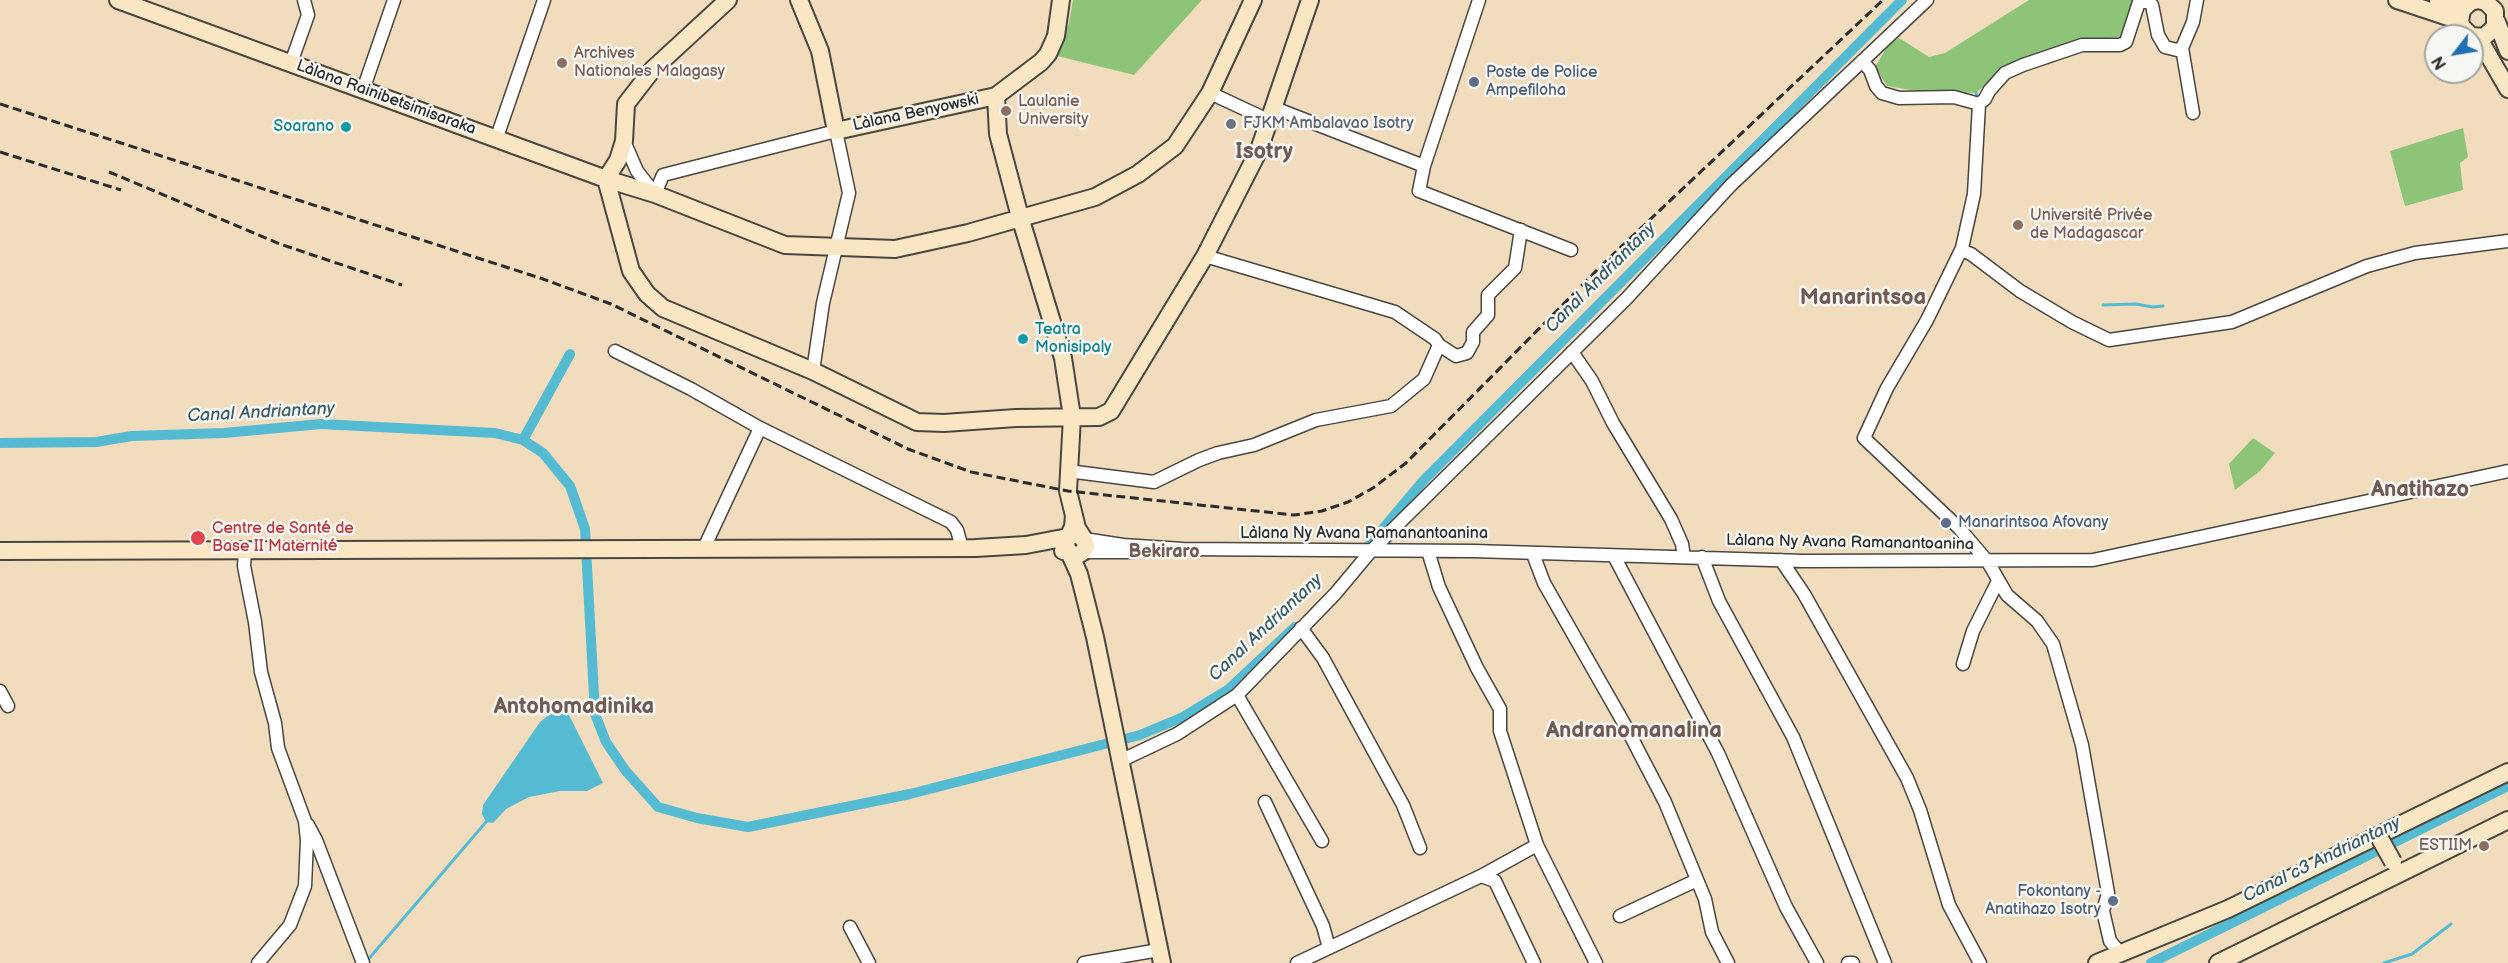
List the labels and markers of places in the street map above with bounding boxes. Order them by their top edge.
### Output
place label: Archives Nationales Malagasy [574,44,725,82]
marker: Archives Nationales Malagasy [555,56,569,70]
place label: Poste de Police Ampefiloha [1486,63,1597,101]
marker: Poste de Police Ampefiloha [1467,75,1481,89]
place label: Laulanie University [1018,92,1088,130]
marker: Laulanie University [999,104,1013,118]
place label: FJKM Ambalavao Isotry [1243,114,1414,134]
place label: Soarano [274,117,334,137]
marker: FJKM Ambalavao Isotry [1224,117,1238,131]
marker: Soarano [339,120,353,134]
place label: Université Privée de Madagascar [2030,206,2152,244]
marker: Université Privée de Madagascar [2011,218,2025,232]
place label: Teatra Monisipaly [1035,320,1111,358]
marker: Teatra Monisipaly [1016,332,1030,346]
place label: Manarintsoa Afovany [1958,513,2109,533]
marker: Manarintsoa Afovany [1939,516,1953,530]
place label: Centre de Santé de Base II Maternité [212,519,354,557]
marker: Centre de Santé de Base II Maternité [189,529,207,547]
place label: ESTIIM [2419,836,2472,856]
marker: ESTIIM [2477,839,2491,853]
place label: Fokontany - Anatihazo Isotry [1985,882,2101,920]
marker: Fokontany - Anatihazo Isotry [2106,894,2120,908]

